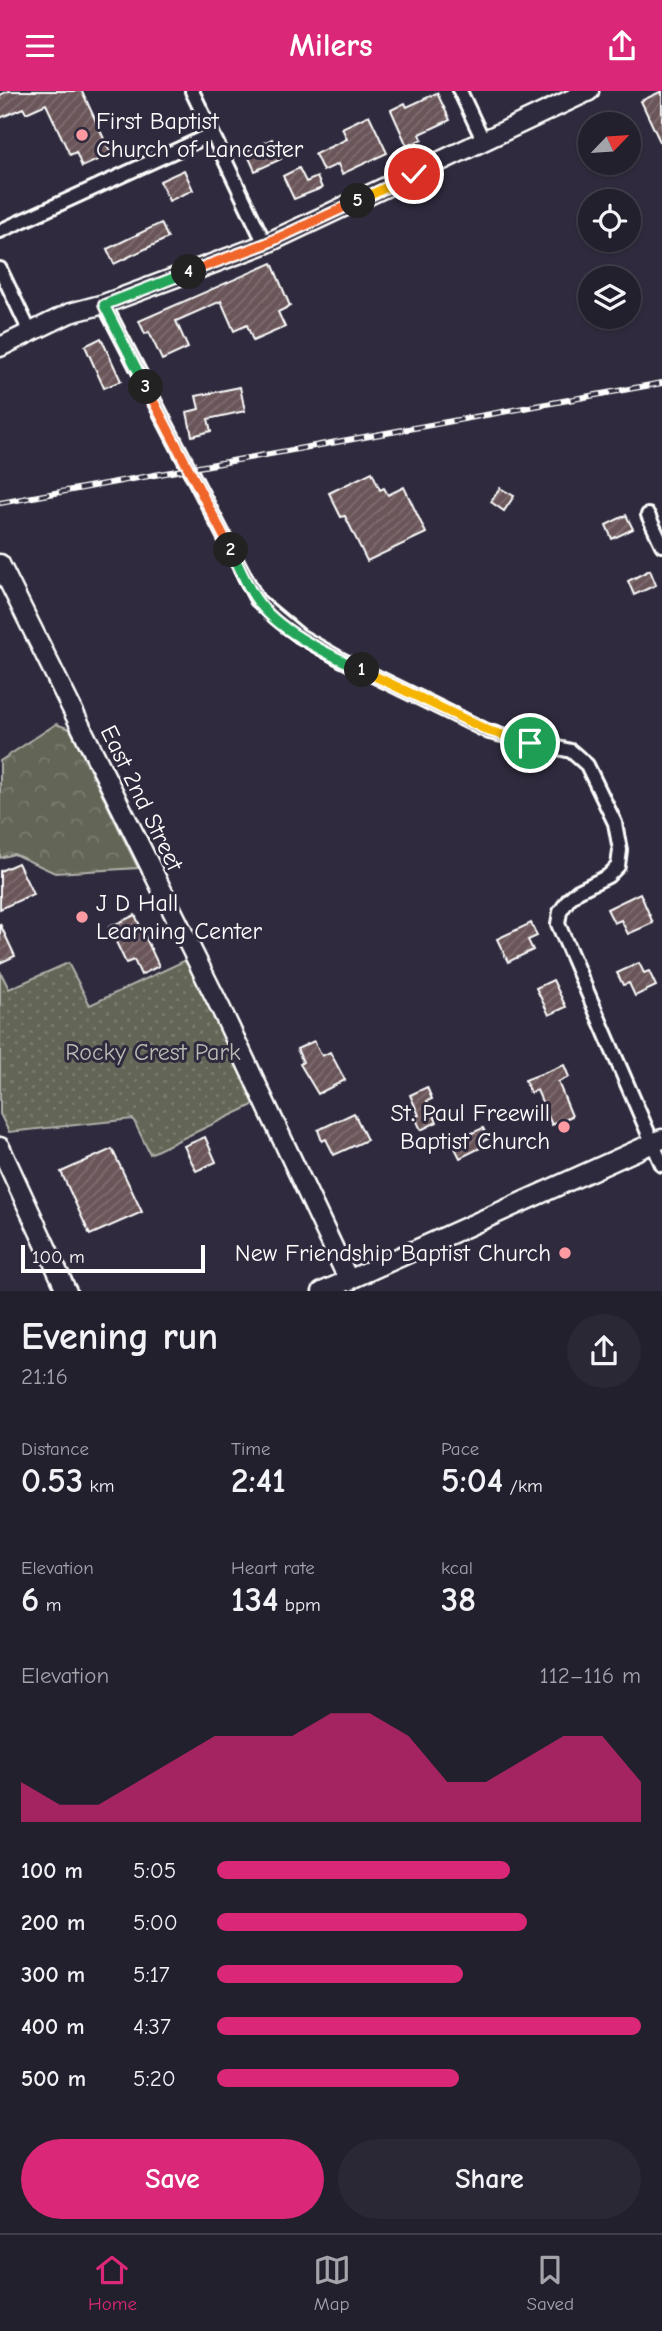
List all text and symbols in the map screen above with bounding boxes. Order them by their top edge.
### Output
icon: menu [21,27,59,65]
text: Milers [289,27,373,64]
icon: share [603,27,641,65]
place label: First Baptist Church of Lancaster [96,107,304,163]
north arrow [578,112,640,175]
map controls [578,112,641,329]
marker: First Baptist Church of Lancaster [74,127,90,143]
pin [384,144,444,204]
icon: check [395,155,433,193]
pin: 5 [340,183,376,219]
text: 5 [352,189,363,211]
button: locate [578,189,641,252]
pin: 4 [172,255,206,289]
text: 4 [184,260,193,282]
button: layers [578,266,641,329]
pin: 3 [128,369,164,405]
text: 3 [141,375,150,397]
pin: 2 [214,533,248,567]
text: 2 [226,538,235,560]
pin: 1 [344,653,380,687]
text: 1 [358,658,365,680]
pin [500,713,560,773]
street label: East 2nd Street [95,721,190,876]
icon: arrive [511,724,549,762]
place label: J D Hall Learning Center [96,889,262,945]
marker: J D Hall Learning Center [74,909,90,925]
park label: Rocky Crest Park [65,1038,241,1066]
place label: St. Paul Freewill Baptist Church [391,1099,550,1155]
marker: St. Paul Freewill Baptist Church [556,1119,572,1135]
place label: New Friendship Baptist Church [235,1239,551,1267]
scale bar [21,1243,205,1274]
marker: New Friendship Baptist Church [557,1245,573,1261]
text: 100 m [32,1246,85,1268]
button: share [567,1314,641,1388]
text: Evening run [21,1315,218,1359]
text: 21:16 [21,1363,68,1390]
text: Distance [21,1438,89,1460]
text: Time [231,1438,270,1460]
text: Pace [441,1438,479,1460]
text: 0.53 [21,1460,83,1501]
text: 2:41 [231,1460,286,1501]
text: 5:04 [441,1460,503,1501]
text: km [83,1475,114,1497]
text: /km [503,1475,543,1497]
text: Elevation [21,1557,94,1579]
text: Heart rate [231,1557,315,1579]
text: kcal [441,1557,473,1579]
text: 6 [21,1579,39,1620]
text: 134 [231,1579,278,1620]
text: 38 [441,1579,476,1620]
text: m [39,1594,61,1616]
text: bpm [278,1594,321,1616]
text: Elevation [21,1662,109,1689]
text: 112–116 m [540,1662,641,1689]
text: 100 m [21,1857,83,1884]
text: 5:05 [133,1857,176,1884]
text: 200 m [21,1909,85,1936]
text: 5:00 [133,1909,178,1936]
text: 300 m [21,1961,85,1988]
text: 5:17 [133,1961,170,1988]
text: 400 m [21,2013,85,2040]
text: 4:37 [133,2013,171,2040]
text: 500 m [21,2065,86,2092]
text: 5:20 [133,2065,176,2092]
button: Save [21,2139,324,2219]
button: Share [338,2139,641,2219]
tab: Home [88,2251,137,2315]
tab: Map [313,2251,351,2315]
tab: Saved [527,2251,574,2315]

